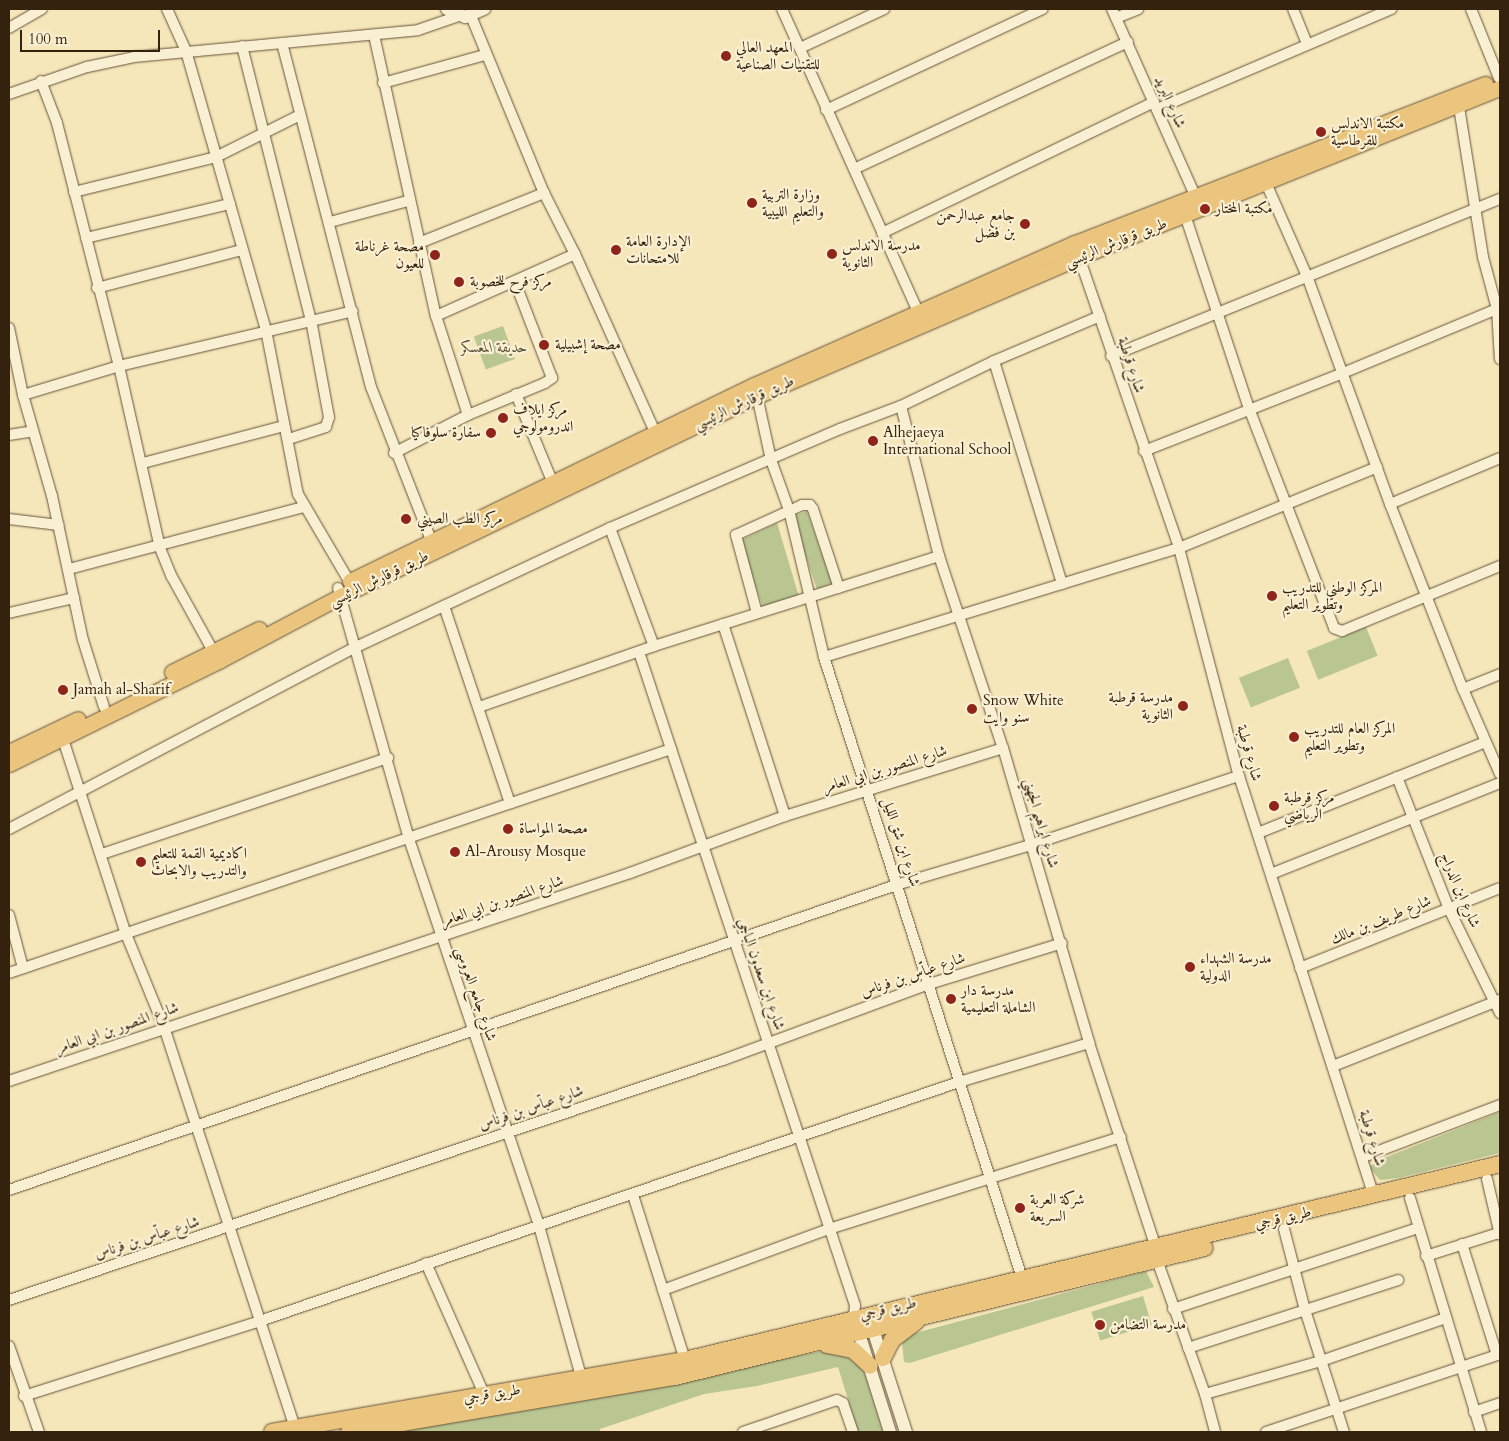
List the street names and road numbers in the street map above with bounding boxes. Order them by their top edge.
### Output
street label: شارع البريد [1151,73,1189,131]
street label: طريق قرقارش الرئيسي [1062,214,1170,272]
street label: شارع قرطبة [1114,335,1148,395]
street label: طريق قرقارش الرئيسي [691,372,797,434]
street label: طريق قرقارش الرئيسي [326,547,432,611]
street label: شارع قرطبة [1232,723,1266,783]
street label: شارع المنصور بن ابي العامر [821,742,949,796]
street label: شارع ابراهيم الجهني [1020,776,1062,870]
street label: شارع ابن شق الليل [878,795,924,889]
street label: شارع ابن الدراج [1436,849,1484,931]
street label: شارع المنصور بن ابي العامر [438,872,566,930]
street label: شارع طريف بن مالك [1328,892,1434,948]
street label: شارع ابن سعدون الباجي [733,915,789,1033]
street label: شارع جامع العروسي [451,945,501,1043]
street label: شارع عباّس بن فرناس [858,949,968,1001]
street label: شارع المنصور بن ابي العامر [53,999,181,1057]
street label: شارع عباّس بن فرناس [476,1082,586,1134]
street label: شارع قرطبة [1355,1108,1389,1168]
street label: طريق قرجي [1253,1203,1313,1233]
street label: شارع عباّس بن فرناس [92,1213,202,1263]
street label: طريق قرجي [858,1294,918,1324]
street label: طريق قرجي [462,1381,522,1407]

